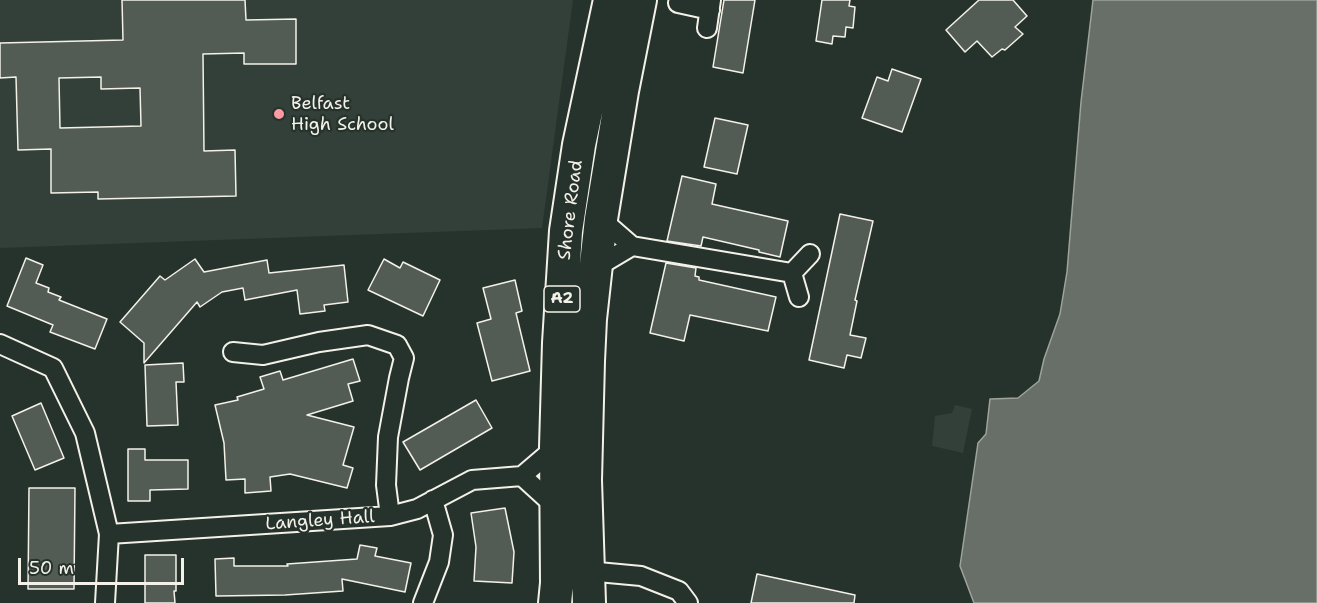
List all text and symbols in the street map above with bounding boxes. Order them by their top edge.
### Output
place label: Belfast High School [291,93,394,136]
marker: Belfast High School [272,107,286,121]
street label: Shore Road [554,159,588,261]
road number: A2 [544,286,580,312]
street label: Langley Hall [265,506,375,536]
scale bar [21,546,188,584]
text: 50 m [29,556,74,580]

